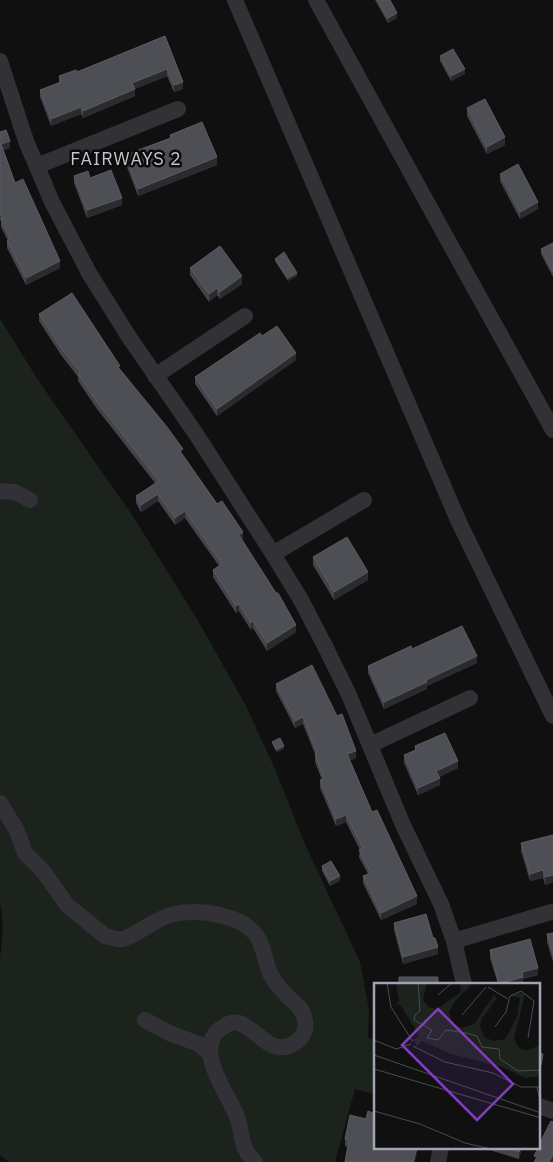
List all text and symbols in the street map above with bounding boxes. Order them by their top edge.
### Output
district label: FAIRWAYS 2 [70,147,182,170]
inset map [374,983,540,1150]

